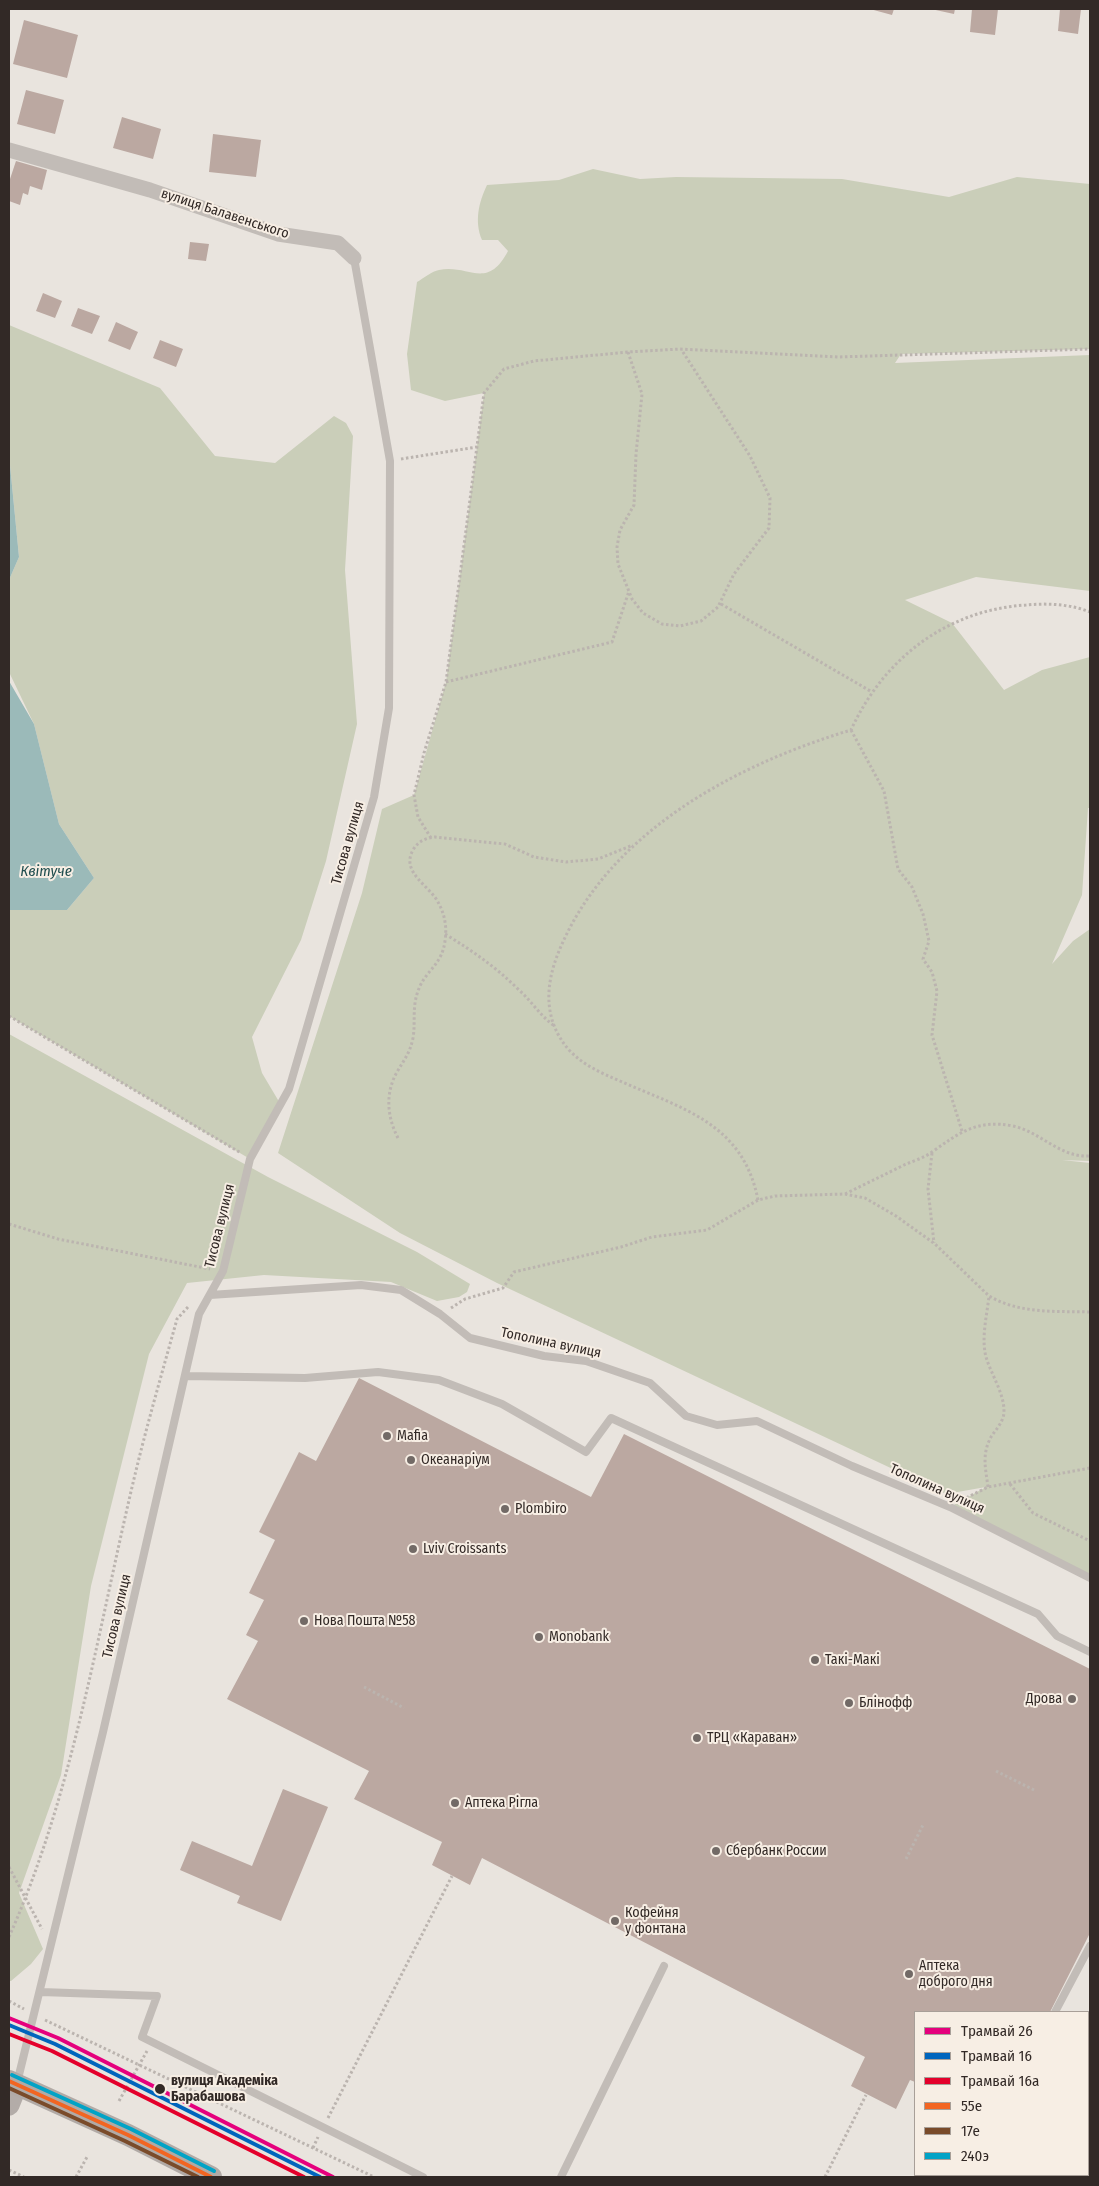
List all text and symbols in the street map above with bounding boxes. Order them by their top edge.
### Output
street label: вулиця Балавенського [159,185,291,243]
street label: Тисова вулиця [328,799,368,887]
water label: Квітуче [20,863,72,881]
street label: Тисова вулиця [201,1182,239,1270]
street label: Тополина вулиця [499,1324,603,1362]
place label: Mafia [397,1428,428,1444]
marker: Mafia [381,1430,393,1442]
place label: Океанаріум [421,1452,490,1468]
marker: Океанаріум [405,1454,417,1466]
street label: Тополина вулиця [887,1461,987,1517]
place label: Plombiro [515,1501,567,1517]
marker: Plombiro [499,1503,511,1515]
place label: Lviv Croissants [423,1541,506,1557]
marker: Lviv Croissants [407,1543,419,1555]
street label: Тисова вулиця [99,1572,135,1660]
place label: Нова Пошта №58 [314,1613,416,1629]
marker: Нова Пошта №58 [298,1615,310,1627]
place label: Monobank [549,1629,609,1645]
marker: Monobank [533,1631,545,1643]
place label: Такі-Макі [825,1652,880,1668]
marker: Такі-Макі [809,1654,821,1666]
place label: Дрова [1026,1691,1062,1707]
marker: Дрова [1066,1693,1078,1705]
place label: Блінофф [859,1695,912,1711]
marker: Блінофф [843,1697,855,1709]
place label: ТРЦ «Караван» [707,1730,797,1746]
marker: ТРЦ «Караван» [691,1732,703,1744]
place label: Аптека Рігла [465,1795,538,1811]
marker: Аптека Рігла [449,1797,461,1809]
place label: Сбербанк России [726,1843,827,1859]
marker: Сбербанк России [710,1845,722,1857]
place label: Кофейня у фонтана [625,1905,686,1938]
marker: Кофейня у фонтана [609,1915,621,1927]
place label: Аптека доброго дня [919,1958,993,1990]
marker: Аптека доброго дня [903,1968,915,1980]
legend [914,2011,1089,2176]
text: Трамвай 26 [961,2022,1033,2040]
text: Трамвай 16 [961,2047,1032,2065]
text: Трамвай 16a [961,2072,1039,2090]
place label: вулиця Академіка Барабашова [171,2073,278,2106]
marker: вулиця Академіка Барабашова [153,2082,167,2096]
text: 55е [961,2097,982,2115]
text: 17е [961,2122,980,2140]
text: 240э [961,2147,989,2165]

